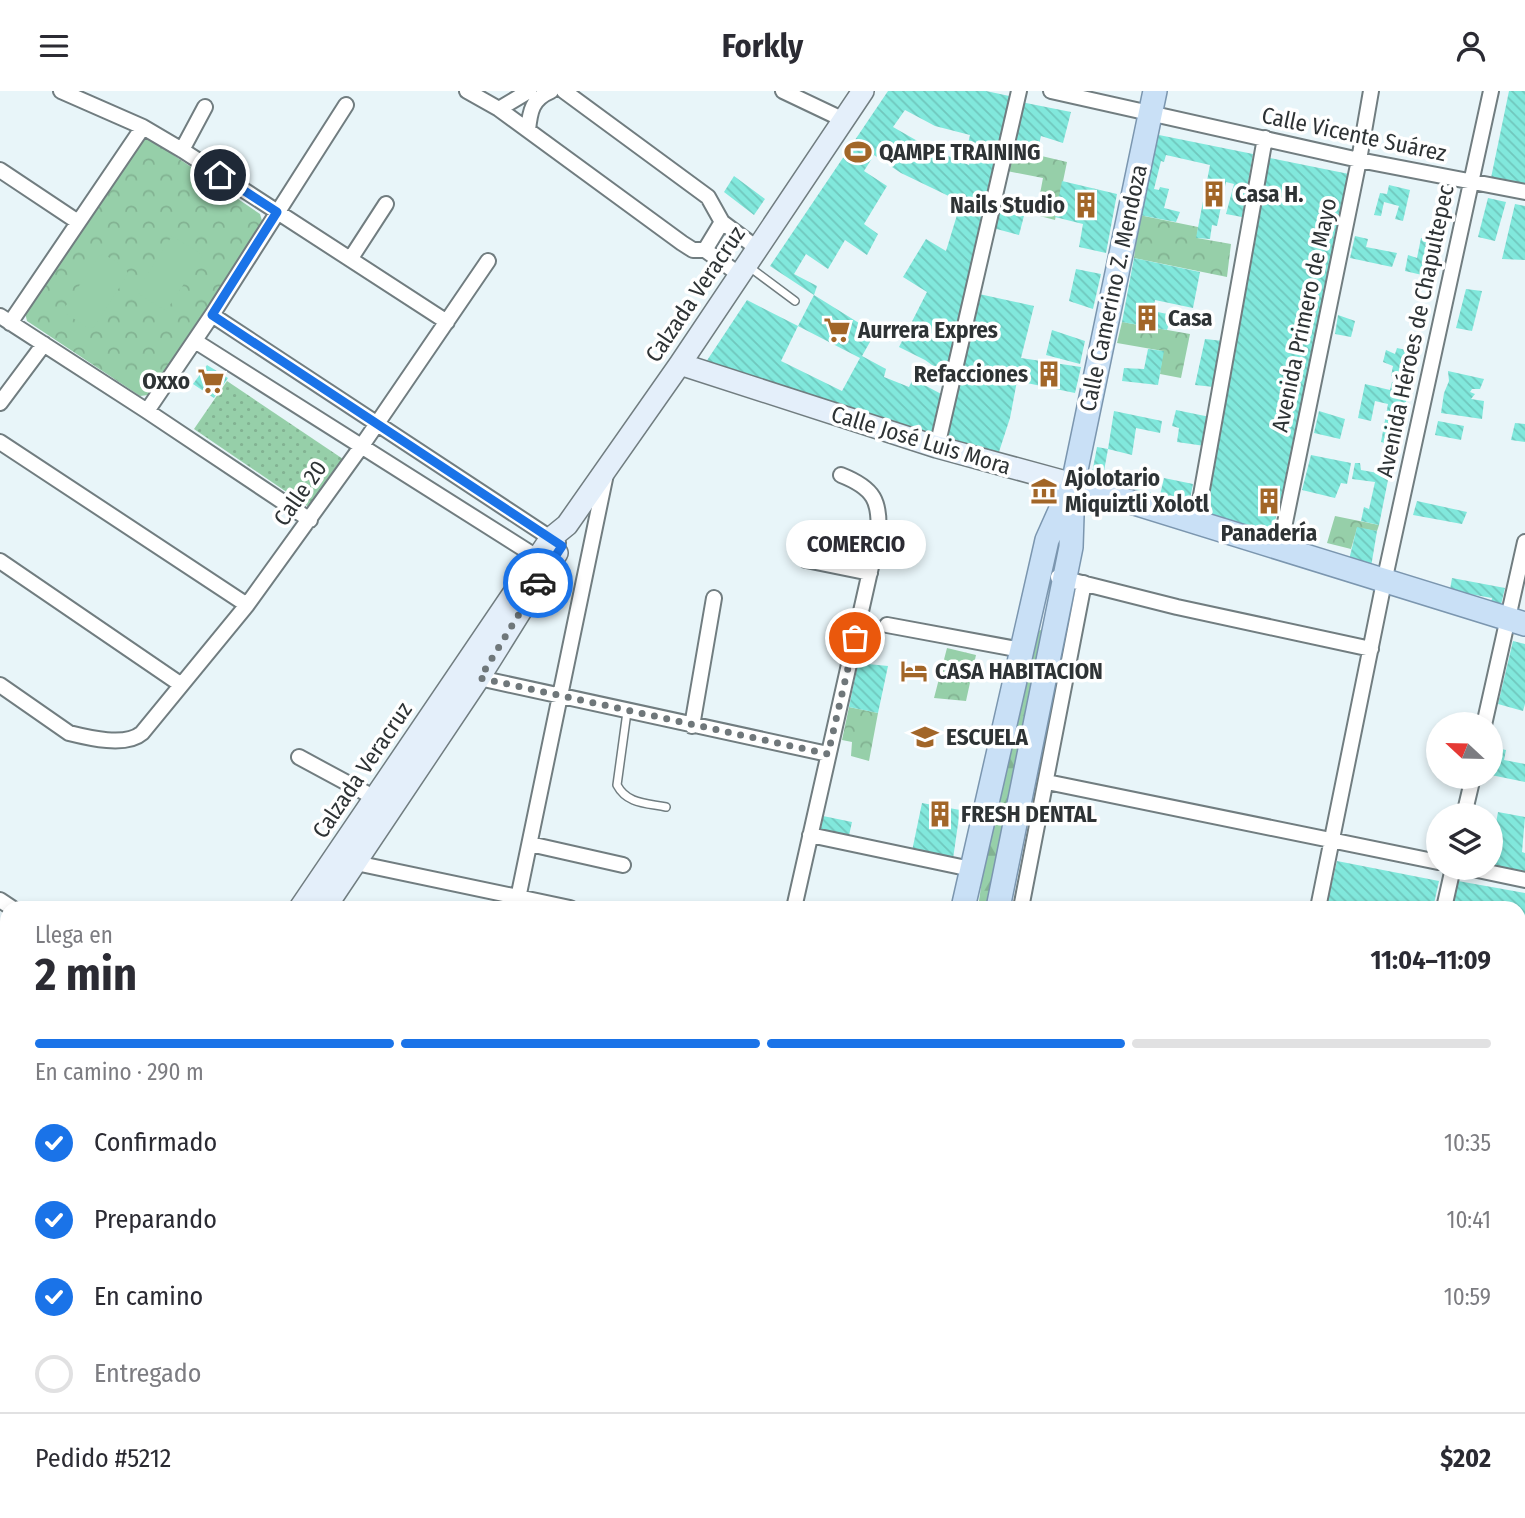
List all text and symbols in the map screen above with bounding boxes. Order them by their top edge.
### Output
icon: menu [35,27,73,65]
text: Forkly [722,27,803,65]
icon: person [1452,27,1490,65]
street label: Calle Vicente Suárez [1259,101,1449,167]
sports icon: QAMPE TRAINING [843,137,873,167]
place label: QAMPE TRAINING [879,138,1041,166]
pin [190,145,250,205]
icon: home [201,156,239,194]
street label: Calle Camerino Z. Mendoza [1073,162,1153,414]
building icon: Casa H. [1199,179,1229,209]
place label: Casa H. [1235,180,1303,208]
street label: Avenida Héroes de Chapultepec [1370,182,1460,480]
building icon: Nails Studio [1071,190,1101,220]
place label: Nails Studio [950,191,1065,219]
street label: Avenida Primero de Mayo [1266,195,1342,435]
street label: Calzada Veracruz [639,221,751,367]
building icon: Casa [1132,303,1162,333]
place label: Casa [1168,304,1213,332]
supermarket icon: Aurrera Expres [822,315,852,345]
place label: Aurrera Expres [857,316,998,344]
building icon: Refacciones [1034,359,1064,389]
place label: Refacciones [914,360,1028,388]
supermarket icon: Oxxo [196,366,226,396]
place label: Oxxo [142,367,190,395]
street label: Calle José Luis Mora [828,399,1014,481]
street label: Calle 20 [267,455,333,531]
place label: Ajolotario Miquiztli Xolotl [1064,464,1210,518]
museum icon: Ajolotario Miquiztli Xolotl [1029,476,1059,506]
building icon: Panadería [1254,486,1284,516]
callout: COMERCIO [785,519,925,568]
place label: Panadería [1221,519,1317,547]
text: COMERCIO [807,530,905,558]
courier [503,548,573,618]
icon: car [519,564,557,602]
pin [825,608,885,668]
icon: bag [836,619,874,657]
hotel icon: CASA HABITACION [899,656,929,686]
place label: CASA HABITACION [935,657,1103,685]
street label: Calzada Veracruz [306,697,418,843]
north arrow [1426,712,1503,789]
map controls [1426,712,1503,880]
school or university icon: ESCUELA [910,722,940,752]
place label: ESCUELA [946,723,1029,751]
building icon: FRESH DENTAL [925,799,955,829]
place label: FRESH DENTAL [961,800,1097,828]
button: layers [1426,803,1503,880]
text: Llega en [35,921,113,949]
text: 11:04–11:09 [1371,945,1491,976]
text: 2 min [35,947,137,1002]
text: En camino · 290 m [35,1058,204,1086]
icon: check [35,1124,73,1162]
text: Confirmado [94,1127,217,1158]
text: 10:35 [1444,1129,1491,1157]
icon: check [35,1201,73,1239]
text: Preparando [94,1204,217,1235]
text: 10:41 [1446,1206,1491,1234]
icon: check [35,1278,73,1316]
text: En camino [94,1281,203,1312]
text: 10:59 [1444,1283,1491,1311]
text: Entregado [94,1358,201,1389]
text: Pedido #5212 [35,1443,171,1474]
text: $202 [1440,1443,1491,1474]

